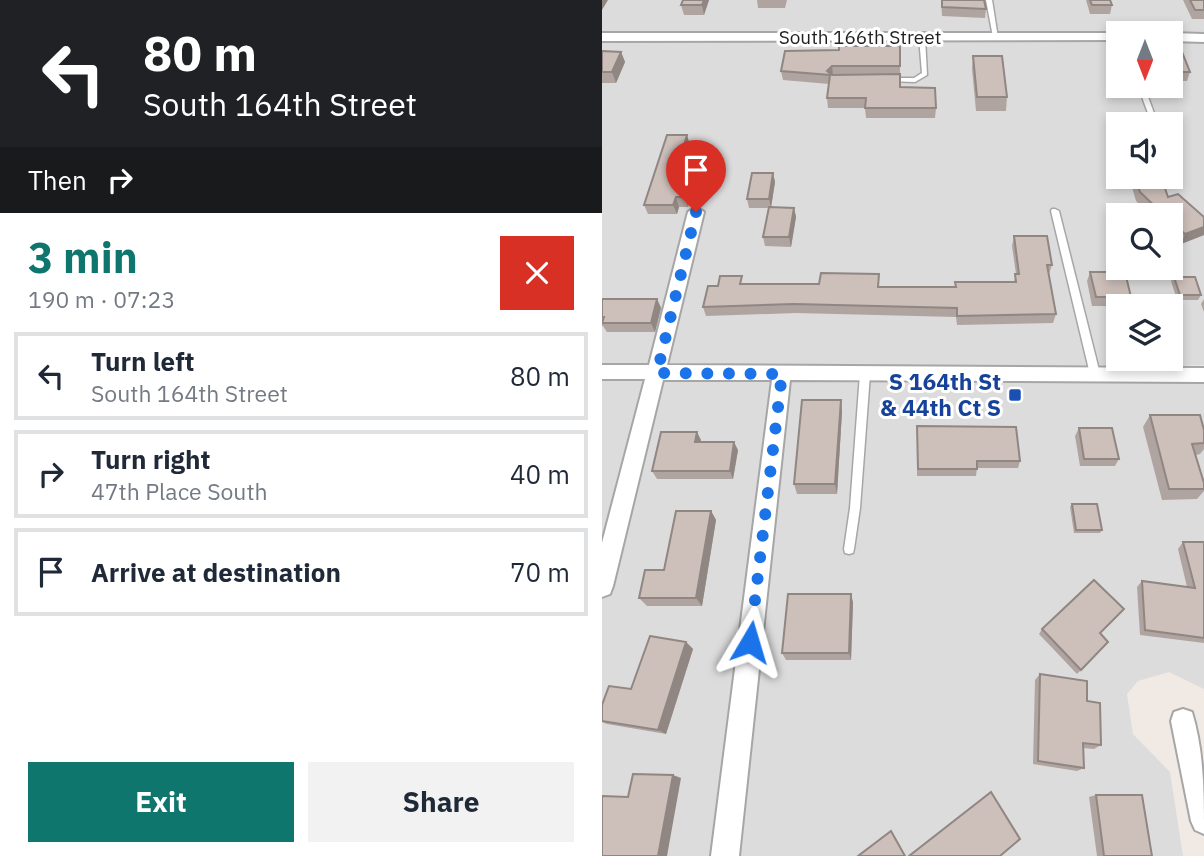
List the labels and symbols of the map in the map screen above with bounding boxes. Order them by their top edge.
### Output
north arrow [1106,21,1183,98]
street label: South 166th Street [779,25,941,49]
pin [666,140,726,212]
place label: S 164th St & 44th Ct S [880,366,1001,422]
marker: S 164th St & 44th Ct S [1007,387,1023,403]
position arrow [713,605,787,679]

